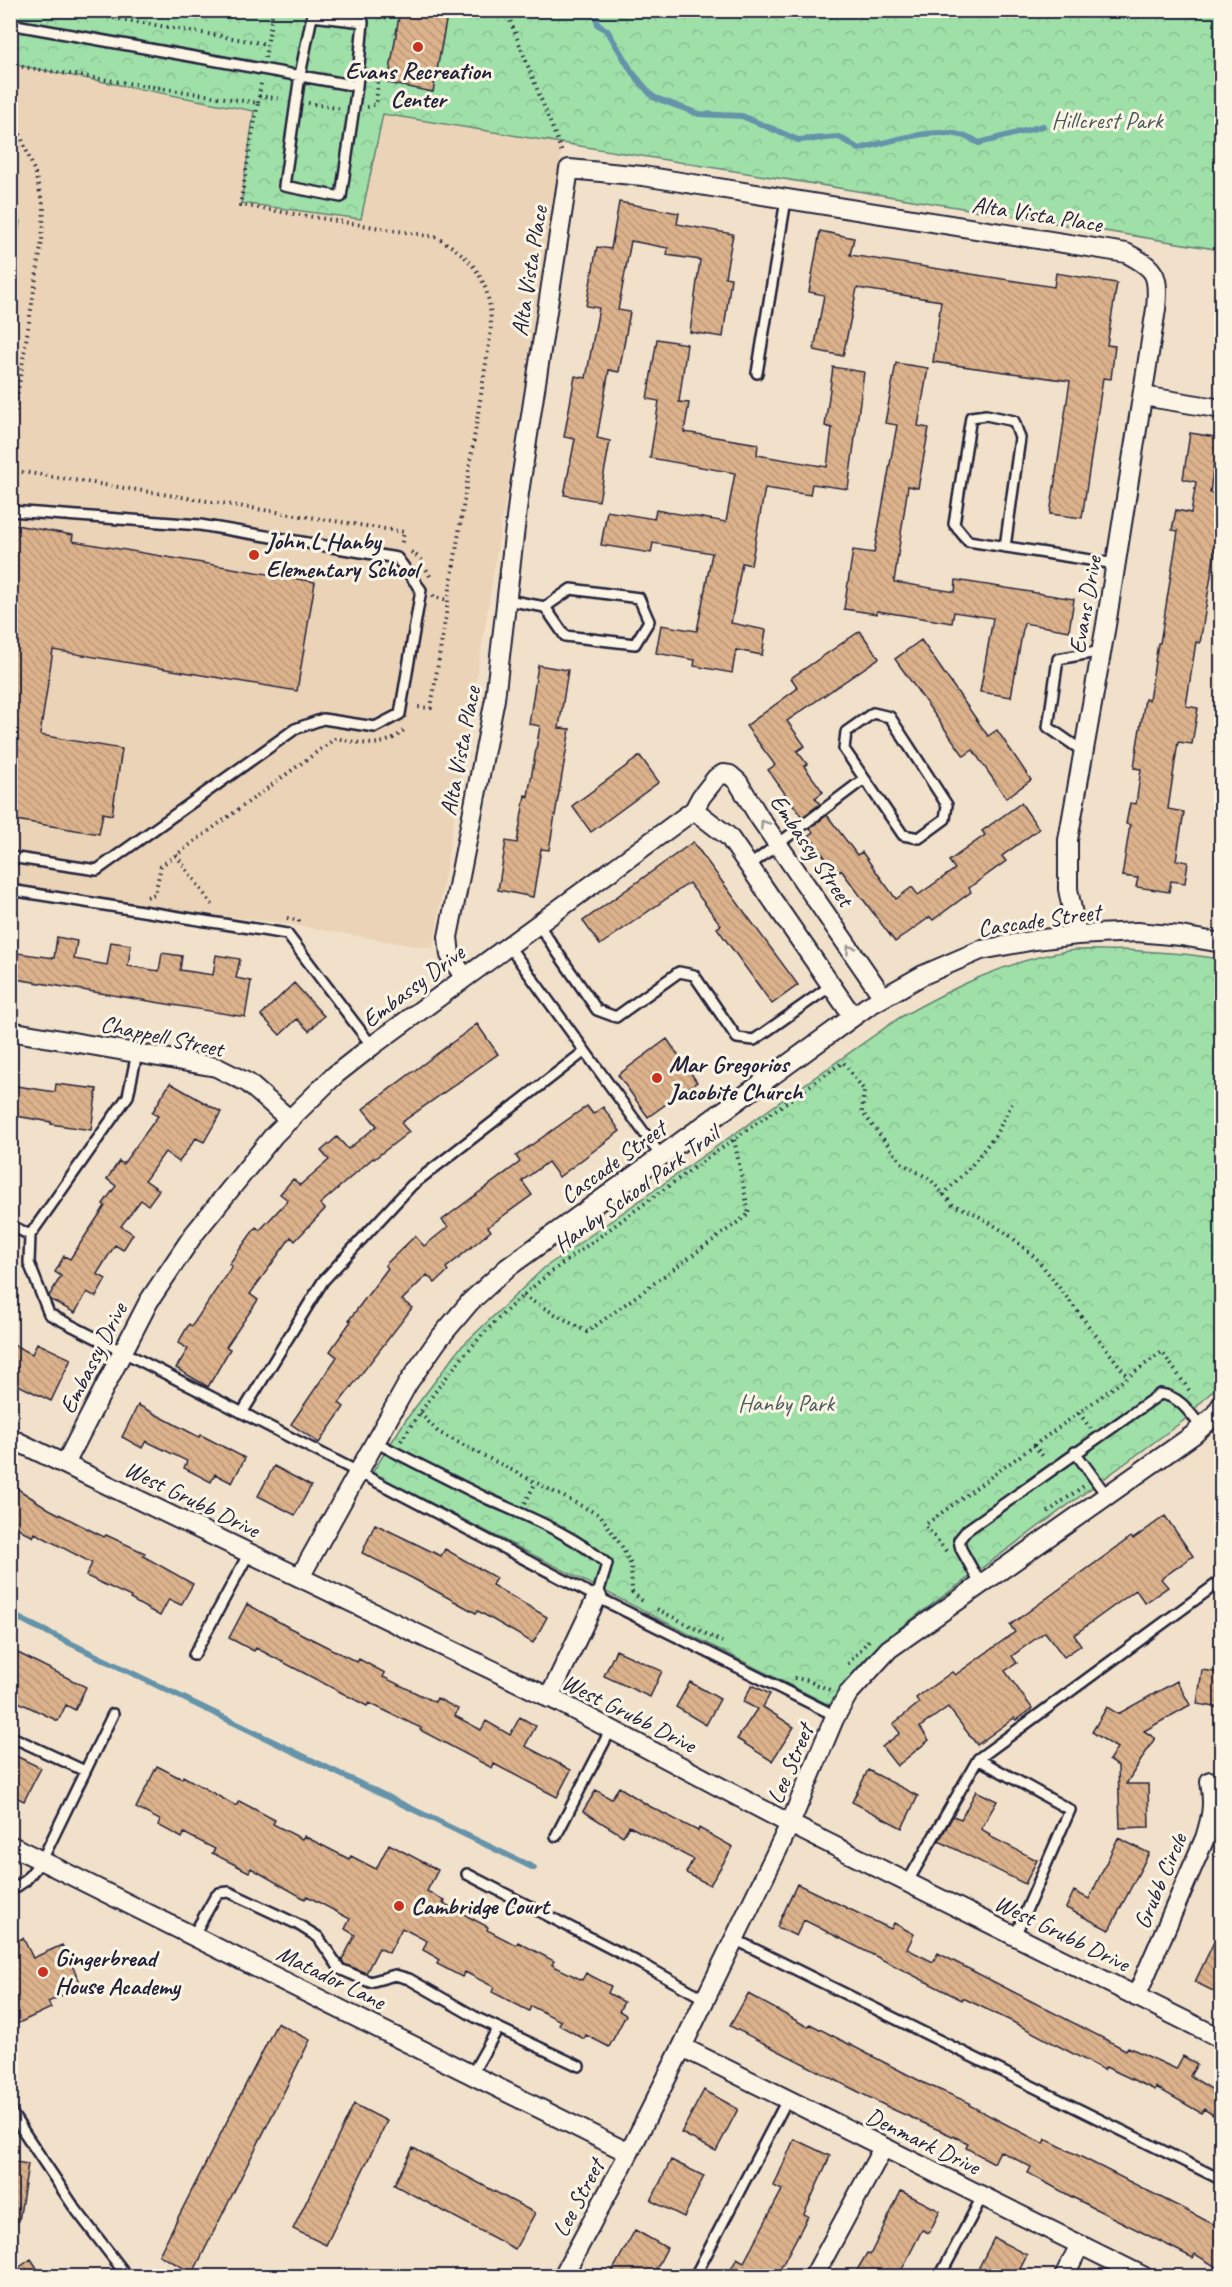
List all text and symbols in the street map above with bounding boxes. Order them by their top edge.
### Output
marker: Evans Recreation Center [411,40,425,54]
place label: Evans Recreation Center [345,56,492,114]
park label: Hillcrest Park [1051,105,1165,135]
street label: Alta Vista Place [970,189,1106,239]
street label: Alta Vista Place [504,202,554,338]
place label: John L Hanby Elementary School [264,526,423,584]
marker: John L Hanby Elementary School [247,548,261,562]
street label: Evans Drive [1062,552,1109,656]
street label: Alta Vista Place [433,682,488,818]
street label: Embassy Street [763,788,862,914]
one-way arrow [760,820,771,831]
street label: Cascade Street [976,896,1105,943]
street label: Embassy Drive [356,936,472,1034]
one-way arrow [846,945,857,956]
street label: Chappell Street [98,1008,228,1064]
place label: Mar Gregorios Jacobite Church [667,1049,804,1107]
marker: Mar Gregorios Jacobite Church [650,1071,664,1085]
street label: Cascade Street [554,1112,674,1210]
street label: Hanby School Park Trail [547,1117,728,1259]
street label: Embassy Drive [52,1296,135,1418]
park label: Hanby Park [738,1388,836,1418]
street label: West Grubb Drive [120,1453,266,1545]
street label: West Grubb Drive [557,1666,703,1761]
street label: Lee Street [760,1717,821,1808]
street label: Grubb Circle [1126,1827,1194,1933]
street label: West Grubb Drive [990,1887,1136,1979]
place label: Cambridge Court [411,1891,552,1921]
marker: Cambridge Court [392,1899,406,1913]
street label: Matador Lane [272,1938,392,2017]
place label: Gingerbread House Academy [55,1943,181,2001]
marker: Gingerbread House Academy [36,1965,50,1979]
street label: Denmark Drive [861,2101,987,2182]
street label: Lee Street [545,2151,612,2242]

